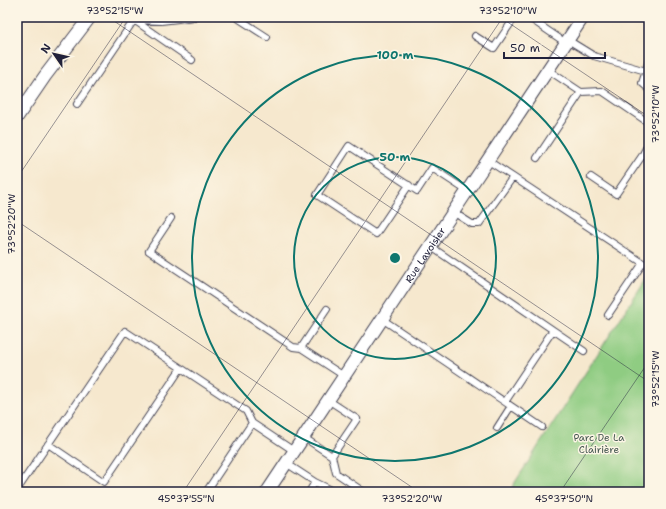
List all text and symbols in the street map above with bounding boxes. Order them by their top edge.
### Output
text: 73°52'15"W [86,4,144,17]
text: 73°52'10"W [479,4,538,17]
north arrow [34,34,74,74]
scale bar [504,34,605,60]
text: 50 m [510,40,540,56]
text: N [37,41,55,56]
text: 100 m [377,47,414,63]
text: 73°52'10"W [649,84,662,143]
text: 50 m [380,149,411,165]
text: 73°52'20"W [5,193,18,254]
street label: Rue Lavoisier [402,224,448,285]
centre of rings [388,251,402,265]
text: 73°52'15"W [649,350,662,408]
park label: Parc De La Clairière [573,431,625,456]
text: 45°37'55"N [157,492,215,505]
text: 73°52'20"W [382,492,443,505]
text: 45°37'50"N [535,492,593,505]

